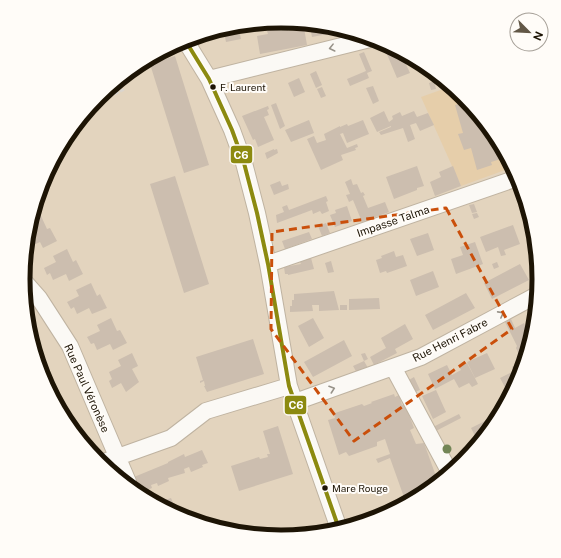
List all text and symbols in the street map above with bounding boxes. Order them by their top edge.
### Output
north arrow [509,12,549,52]
text: N [531,30,545,42]
one-way arrow [329,44,335,52]
place label: F. Laurent [220,81,266,93]
marker: F. Laurent [208,82,218,92]
line badge: C6 [230,145,253,164]
text: C6 [233,149,249,161]
street label: Impasse Talma [355,203,431,239]
one-way arrow [497,312,505,319]
street label: Rue Henri Fabre [410,316,490,364]
street label: Rue Paul Véronèse [62,342,112,434]
one-way arrow [328,385,335,393]
line badge: C6 [284,395,307,415]
text: C6 [288,399,304,411]
place label: Mare Rouge [332,482,388,494]
marker: Mare Rouge [320,483,330,493]

